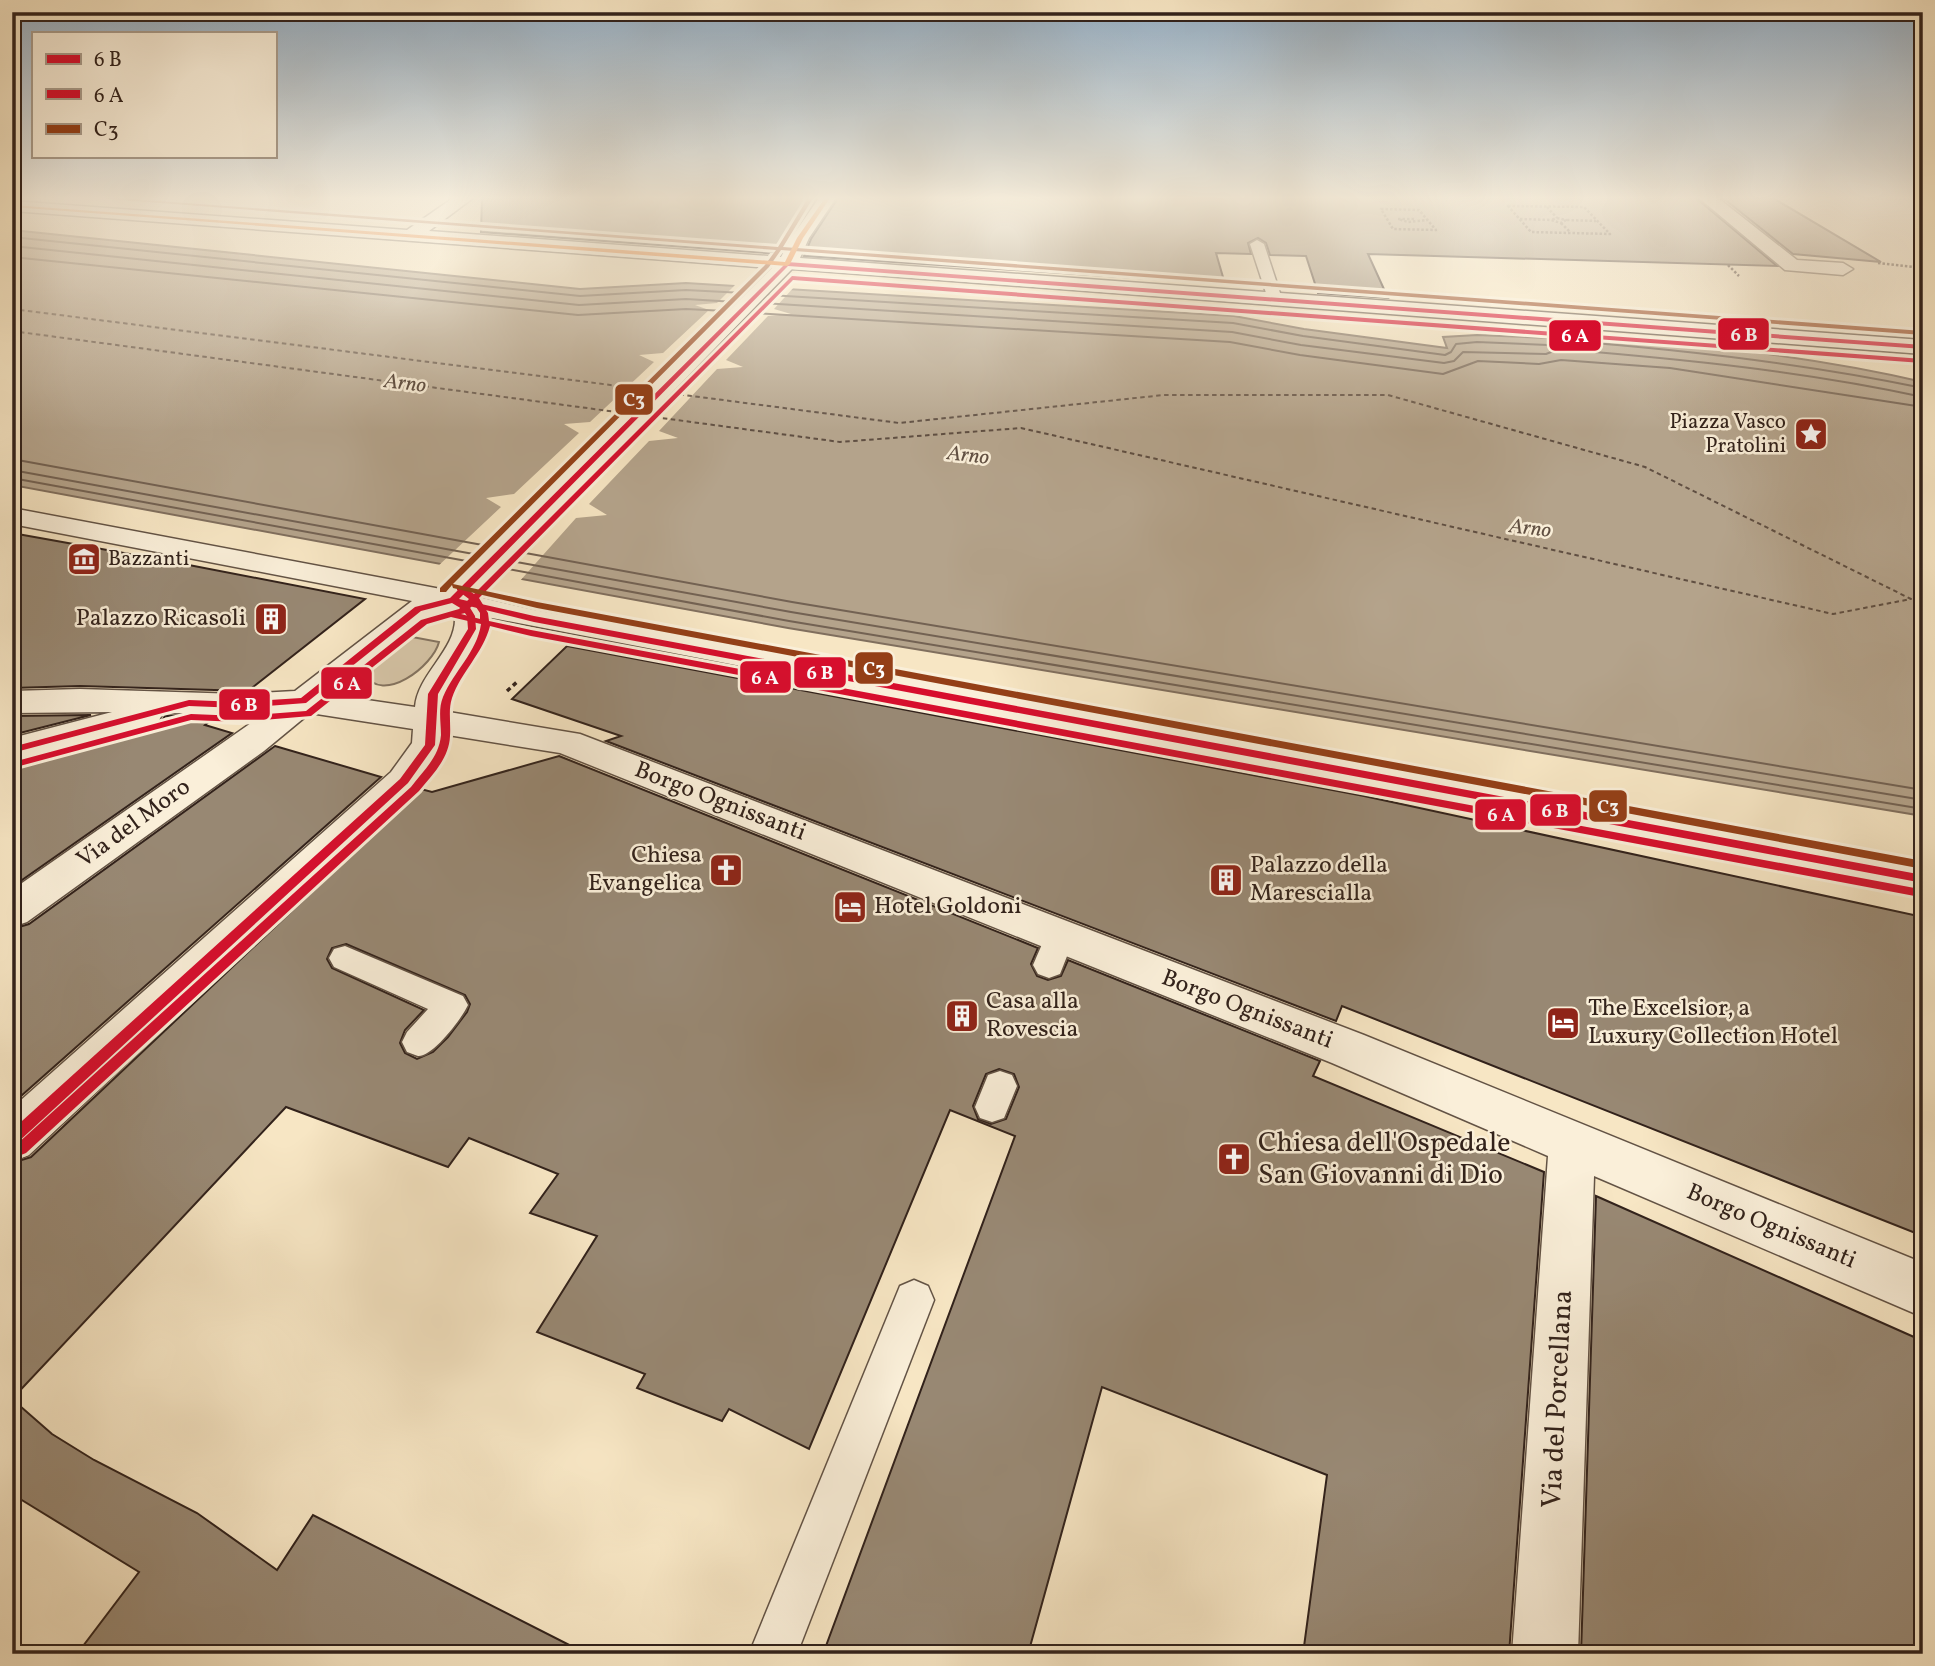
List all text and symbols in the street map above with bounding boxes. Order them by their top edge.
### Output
legend [32,32,276,158]
text: 6 B [94,46,122,75]
text: 6 A [94,82,124,111]
text: C3 [94,116,119,145]
line badge: 6 B [1717,317,1770,351]
line badge: 6 A [1548,319,1602,352]
text: 6 B [1731,323,1757,349]
text: 6 A [1561,324,1589,350]
water label: Arno [381,367,428,401]
line badge: C3 [614,383,654,416]
text: C3 [623,388,645,414]
place label: Piazza Vasco Pratolini [1669,408,1786,461]
place icon: Piazza Vasco Pratolini [1792,415,1830,453]
water label: Arno [944,439,991,473]
water label: Arno [1506,512,1553,546]
museum icon: Bazzanti [65,540,103,578]
place label: Bazzanti [108,545,189,574]
building icon: Palazzo Ricasoli [252,600,290,638]
place label: Palazzo Ricasoli [76,602,246,636]
line badge: C3 [854,651,894,685]
line badge: 6 B [793,656,847,689]
text: C3 [863,657,885,683]
line badge: 6 A [739,660,792,694]
text: 6 B [807,661,833,687]
line badge: 6 A [320,666,373,700]
text: 6 A [751,666,779,692]
text: 6 A [333,672,361,698]
line badge: 6 B [218,688,271,721]
text: 6 B [231,693,257,719]
street label: Borgo Ognissanti [629,754,811,850]
street label: Via del Moro [70,771,198,877]
line badge: C3 [1588,789,1628,823]
line badge: 6 B [1529,793,1582,827]
text: C3 [1597,795,1619,821]
line badge: 6 A [1474,798,1527,831]
text: 6 B [1542,799,1568,825]
text: 6 A [1487,803,1515,829]
place label: Chiesa Evangelica [588,839,702,901]
place label: Palazzo della Marescialla [1250,849,1388,911]
church icon: Chiesa Evangelica [707,851,745,889]
building icon: Palazzo della Marescialla [1207,861,1245,899]
hotel icon: Hotel Goldoni [831,888,869,926]
place label: Hotel Goldoni [874,890,1021,924]
street label: Borgo Ognissanti [1156,962,1338,1058]
place label: Casa alla Rovescia [986,985,1079,1047]
place label: The Excelsior, a Luxury Collection Hotel [1588,992,1838,1054]
building icon: Casa alla Rovescia [943,997,981,1035]
hotel icon: The Excelsior, a Luxury Collection Hotel [1544,1004,1582,1042]
place label: Chiesa dell'Ospedale San Giovanni di Dio [1258,1124,1510,1195]
church icon: Chiesa dell'Ospedale San Giovanni di Dio [1215,1140,1253,1178]
street label: Borgo Ognissanti [1681,1176,1861,1278]
street label: Via del Porcellana [1533,1289,1583,1509]

